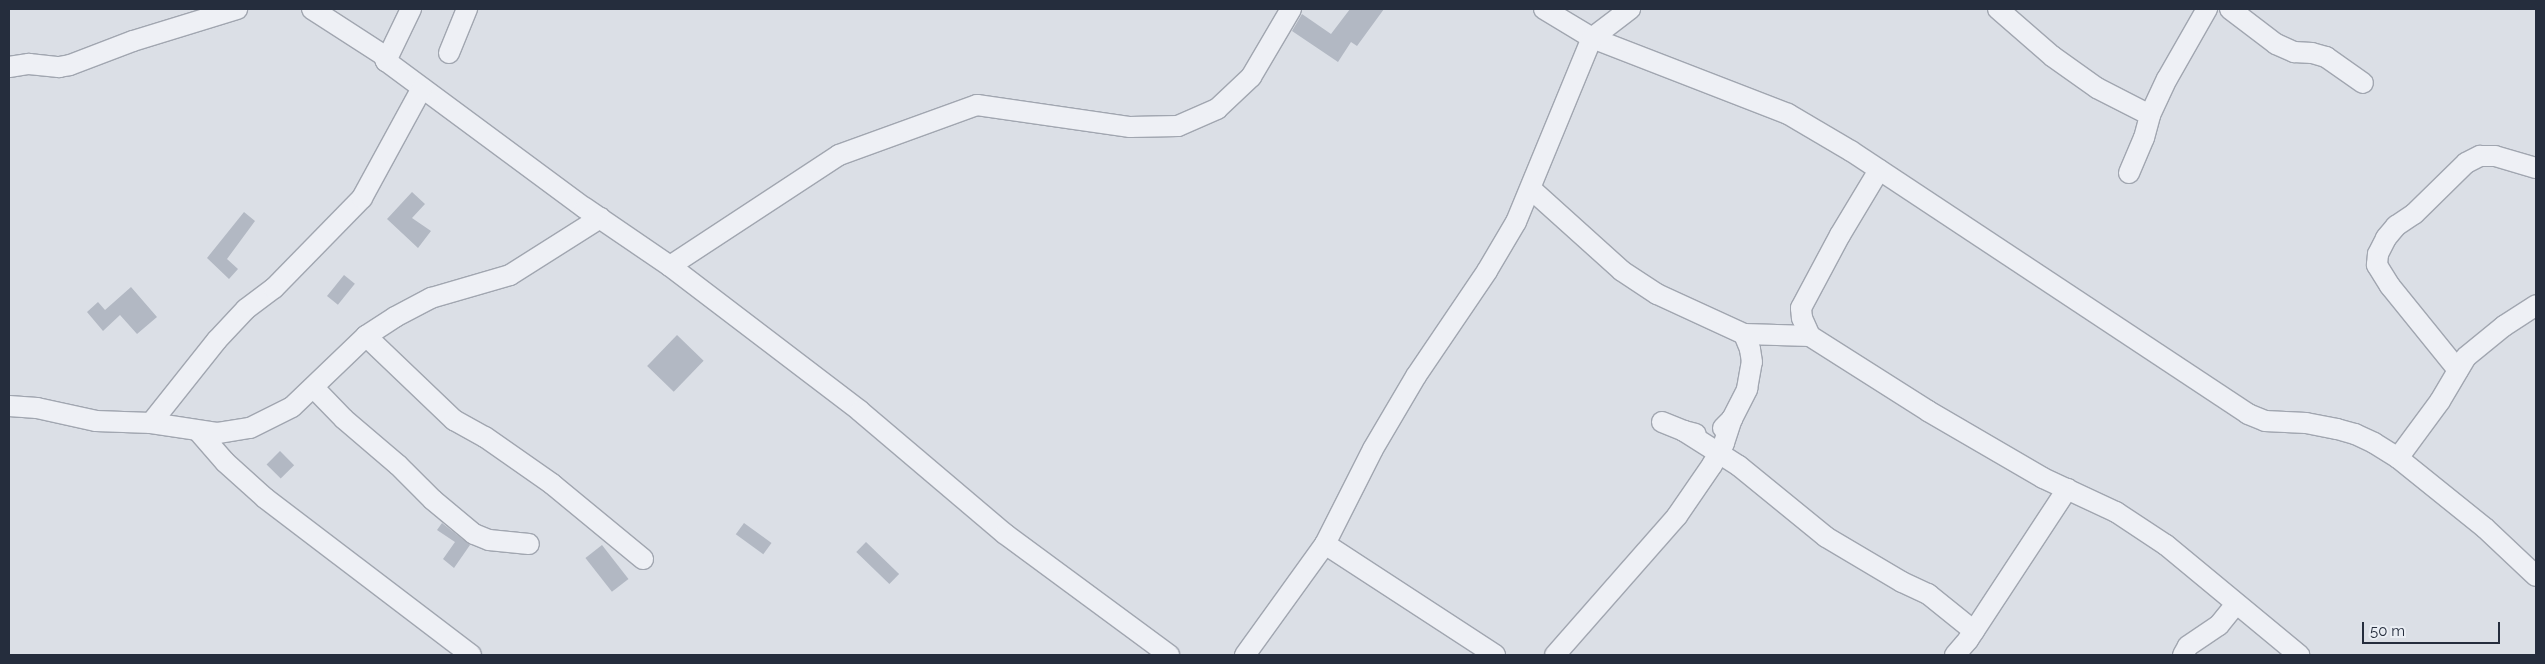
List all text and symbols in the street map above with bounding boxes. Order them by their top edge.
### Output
scale bar [2365,612,2502,644]
text: 50 m [2370,622,2405,640]

